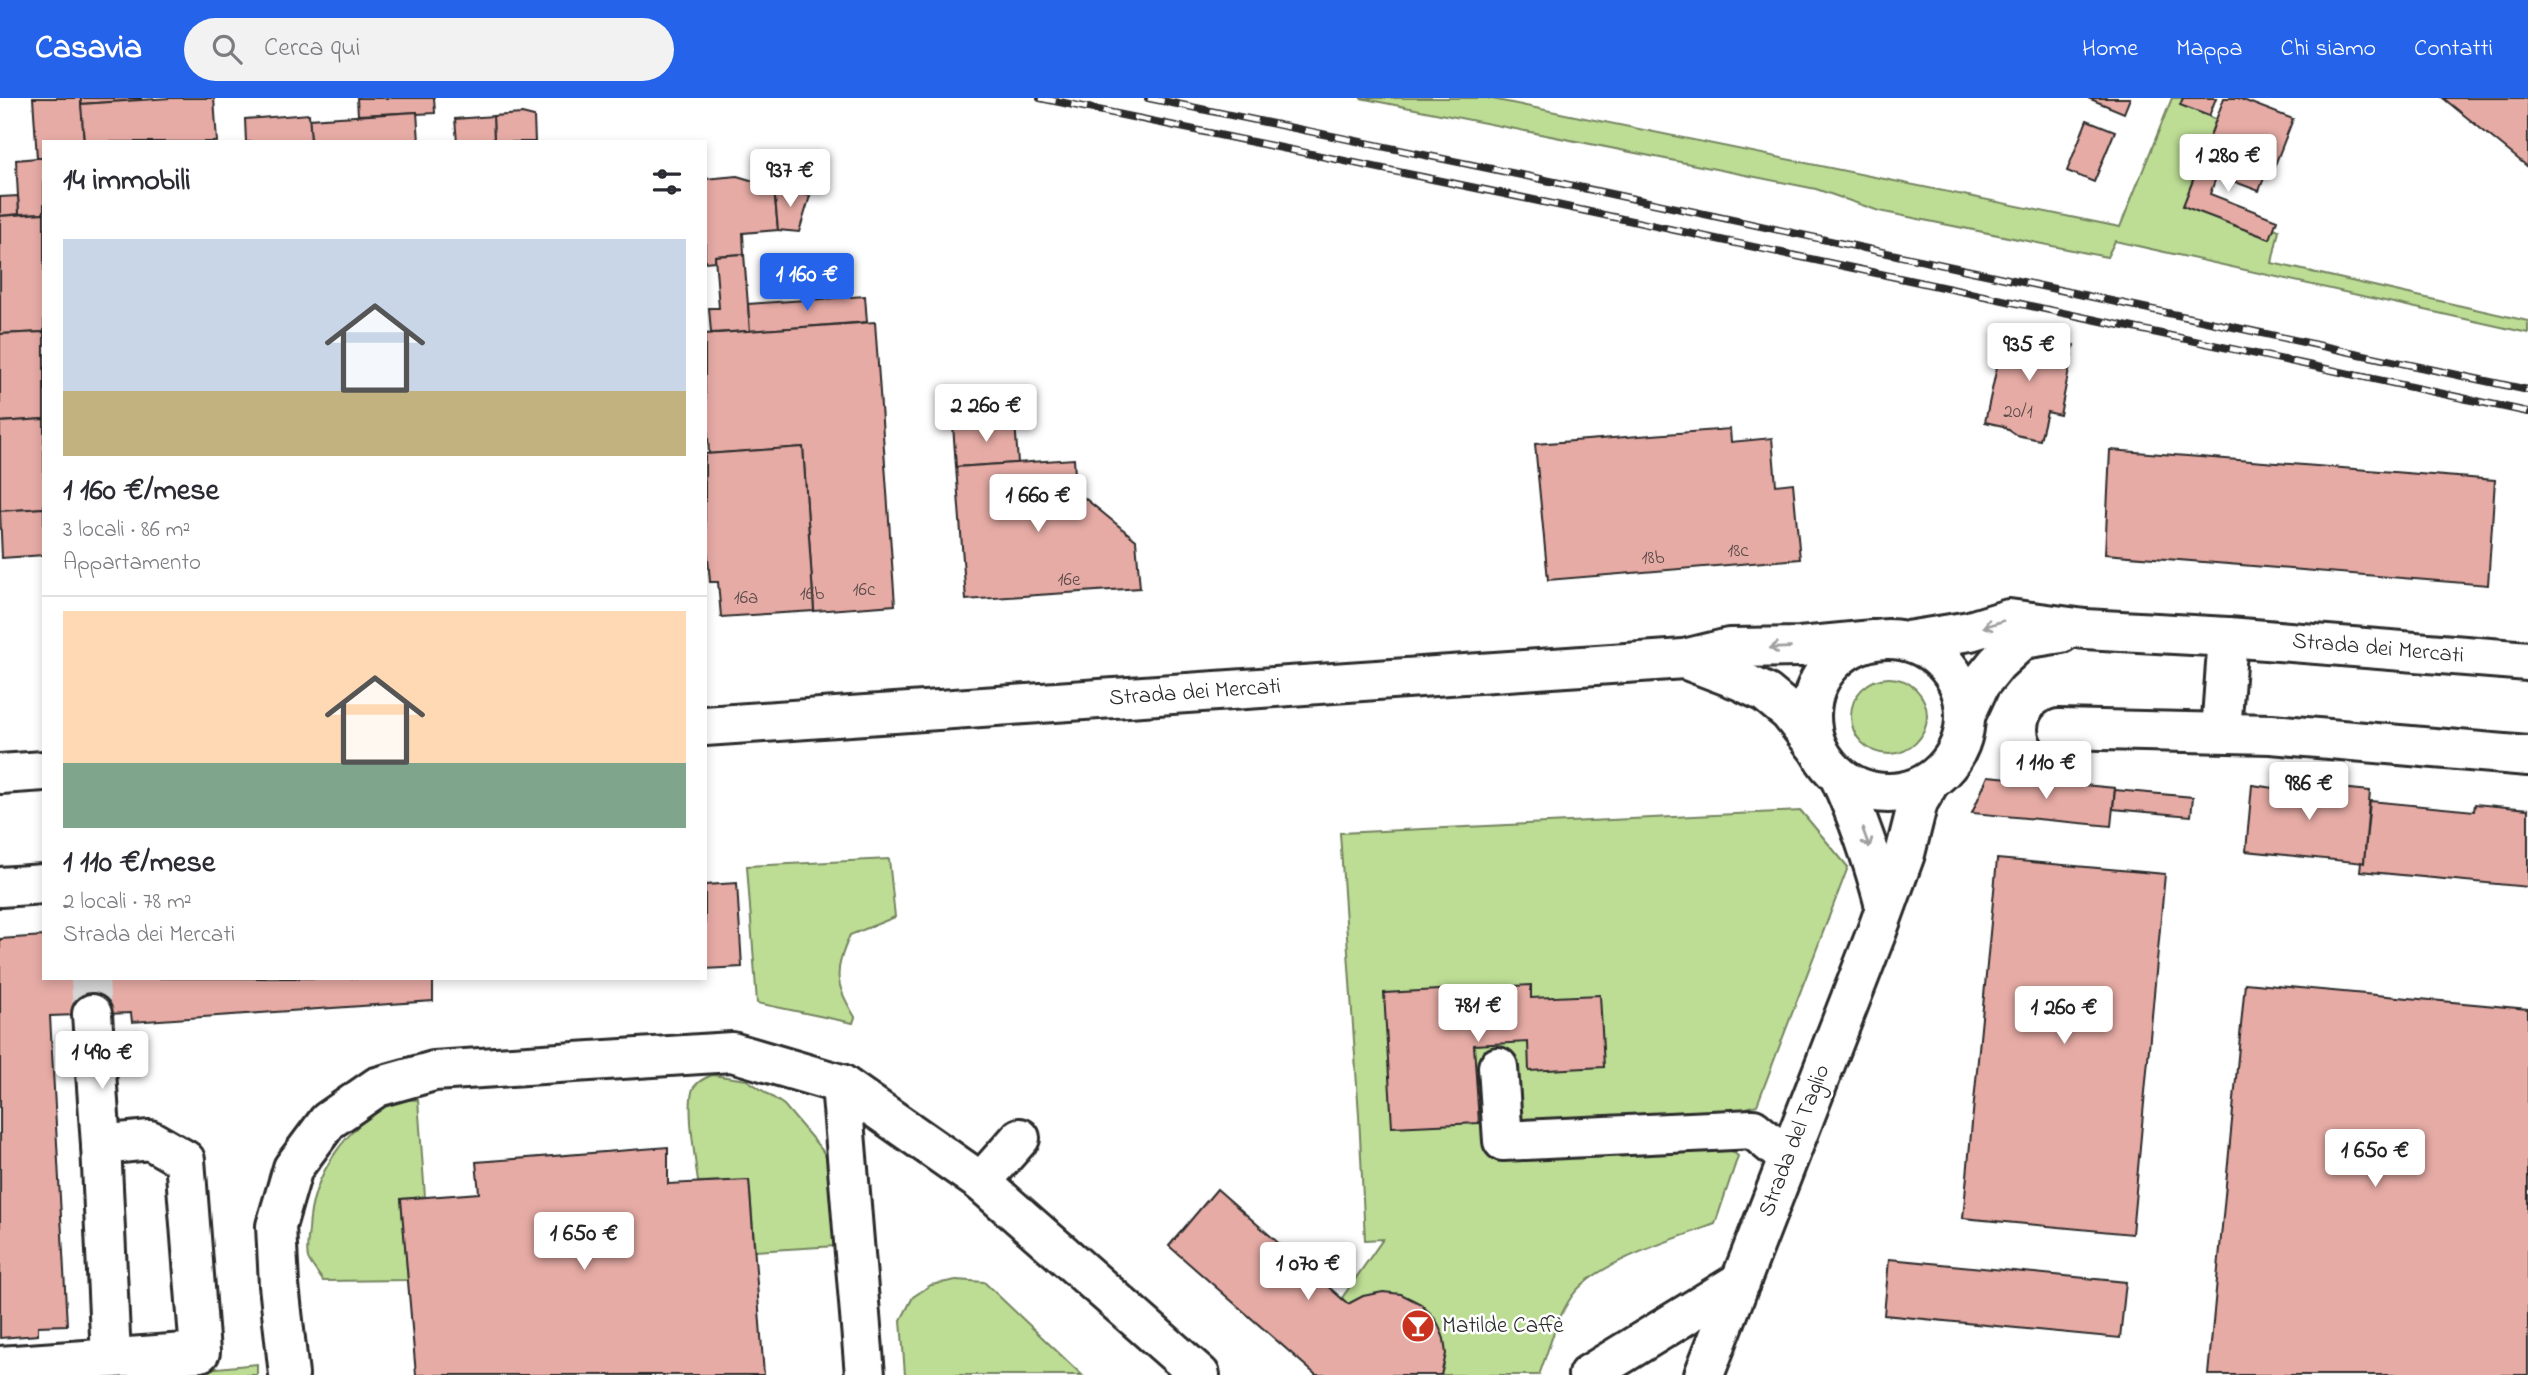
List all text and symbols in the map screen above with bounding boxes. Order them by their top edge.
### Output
search box [184,18,674,81]
text: Casavia [35,25,142,73]
icon: search [208,30,246,68]
text: Cerca qui [264,30,360,68]
text: Home [2082,32,2138,67]
text: Mappa [2176,32,2243,67]
text: Chi siamo [2281,32,2376,67]
text: Contatti [2414,32,2493,67]
pin: 1 280 € [2163,134,2293,194]
text: 1 280 € [2196,140,2260,173]
pin: 937 € [741,150,839,209]
text: 937 € [766,155,814,188]
text: 14 immobili [63,160,191,204]
icon: filters [648,163,686,201]
pin: 1 160 € [742,254,872,313]
text: 1 160 € [776,259,838,292]
icon: home [312,285,438,411]
pin: 935 € [1980,324,2078,383]
text: 935 € [2003,329,2055,362]
pin: 2 260 € [921,384,1051,444]
text: 2 260 € [951,390,1021,423]
house number: 20/1 [2003,399,2033,426]
text: 1 160 €/mese [63,470,219,514]
pin: 1 660 € [973,474,1103,534]
text: 1 660 € [1005,480,1071,513]
text: 3 locali · 86 m² [63,514,190,547]
house number: 18c [1727,538,1749,565]
house number: 18b [1641,545,1665,572]
text: Appartamento [63,547,201,580]
house number: 16e [1058,567,1081,594]
house number: 16c [853,577,876,604]
house number: 16b [800,581,824,608]
house number: 16a [734,585,758,612]
one-way arrow [1982,619,2004,632]
street label: Strada dei Mercati [2291,625,2465,673]
one-way arrow [1769,641,1792,655]
icon: home [312,657,438,783]
street label: Strada dei Mercati [1108,671,1282,715]
pin: 1 110 € [1981,742,2111,801]
text: 1 110 € [2016,747,2076,780]
pin: 986 € [2260,762,2358,822]
text: 986 € [2285,768,2333,801]
one-way arrow [1861,827,1873,849]
text: 1 110 €/mese [63,842,215,886]
text: 2 locali · 78 m² [63,886,192,919]
text: Strada dei Mercati [63,919,235,952]
pin: 781 € [1429,984,1527,1044]
pin: 1 260 € [1999,986,2129,1046]
text: 781 € [1454,990,1502,1023]
text: 1 260 € [2031,992,2097,1025]
pin: 1 490 € [37,1032,167,1091]
text: 1 490 € [71,1037,133,1070]
street label: Strada del Taglio [1751,1060,1840,1222]
pin: 1 650 € [2310,1130,2440,1189]
text: 1 650 € [2341,1135,2409,1168]
pin: 1 650 € [519,1212,649,1272]
text: 1 650 € [550,1218,618,1251]
pin: 1 070 € [1243,1242,1373,1302]
text: 1 070 € [1276,1248,1340,1281]
bar icon: Matilde Caffè [1399,1307,1437,1345]
place label: Matilde Caffè [1442,1310,1564,1343]

